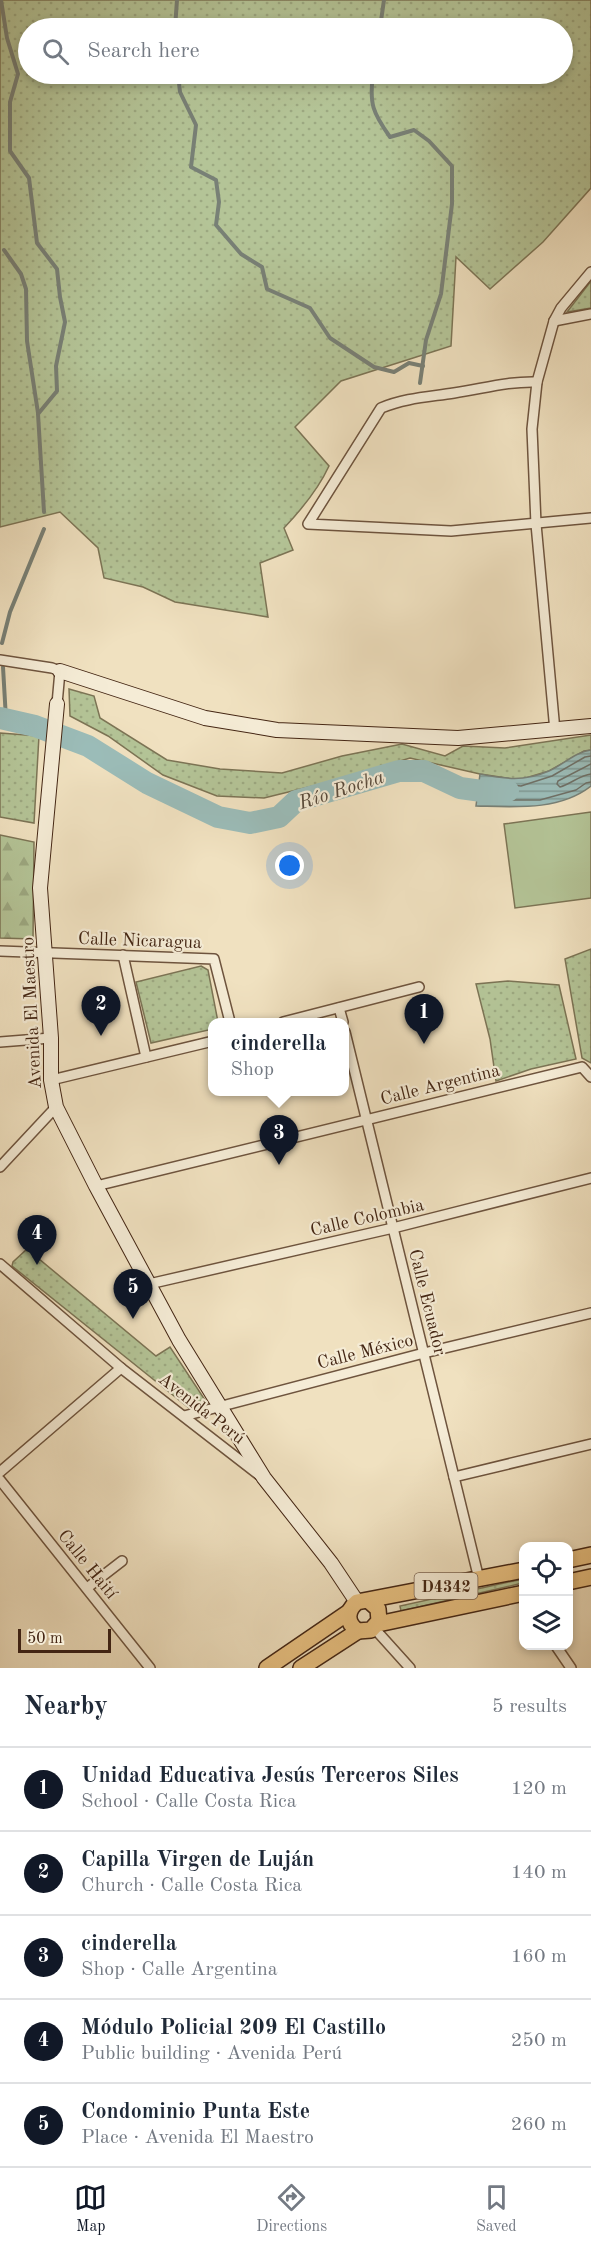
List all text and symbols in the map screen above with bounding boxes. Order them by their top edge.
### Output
search box [18,18,573,84]
icon: search [39,35,72,68]
text: Search here [87,40,200,62]
water label: Río Rocha [295,768,387,814]
your location [275,851,304,880]
street label: Calle Nicaragua [78,930,202,952]
street label: Avenida El Maestro [19,936,45,1090]
pin: 2 [82,986,120,1036]
pin: 1 [404,994,444,1044]
popup [208,1018,349,1096]
text: cinderella [231,1033,326,1055]
text: Shop [231,1060,274,1080]
street label: Calle Argentina [379,1061,502,1109]
pin: 3 [260,1116,298,1165]
street label: Calle Colombia [309,1196,426,1240]
pin: 4 [18,1216,57,1265]
street label: Calle Ecuador [405,1247,449,1358]
pin: 5 [114,1270,152,1319]
street label: Calle México [315,1331,415,1373]
street label: Avenida Perú [155,1370,248,1448]
street label: Calle Haití [54,1527,120,1603]
map controls [519,1542,573,1650]
button: locate [519,1542,573,1596]
road number: D4342 [414,1573,478,1599]
button: layers [519,1596,573,1650]
scale bar [18,1626,111,1654]
text: 50 m [27,1631,63,1647]
text: Nearby [24,1694,108,1720]
text: 5 results [492,1697,567,1717]
text: Unidad Educativa Jesús Terceros Siles [81,1765,459,1787]
text: 1 [38,1779,49,1799]
text: 120 m [511,1779,567,1799]
text: School · Calle Costa Rica [81,1792,297,1812]
text: Capilla Virgen de Luján [81,1849,314,1871]
text: 2 [38,1863,49,1883]
text: 140 m [511,1863,567,1883]
text: Church · Calle Costa Rica [81,1876,302,1896]
text: cinderella [81,1933,177,1955]
text: 3 [38,1947,49,1967]
text: 160 m [511,1947,567,1967]
text: Shop · Calle Argentina [81,1960,278,1980]
text: Módulo Policial 209 El Castillo [81,2017,386,2039]
text: 4 [38,2031,49,2051]
text: 250 m [511,2031,567,2051]
text: Public building · Avenida Perú [81,2044,342,2064]
text: Condominio Punta Este [81,2101,310,2123]
text: 5 [38,2115,49,2135]
text: 260 m [511,2115,567,2135]
text: Place · Avenida El Maestro [81,2128,314,2148]
tab: Map [74,2181,107,2237]
tab: Directions [256,2181,327,2237]
tab: Saved [476,2181,517,2237]

